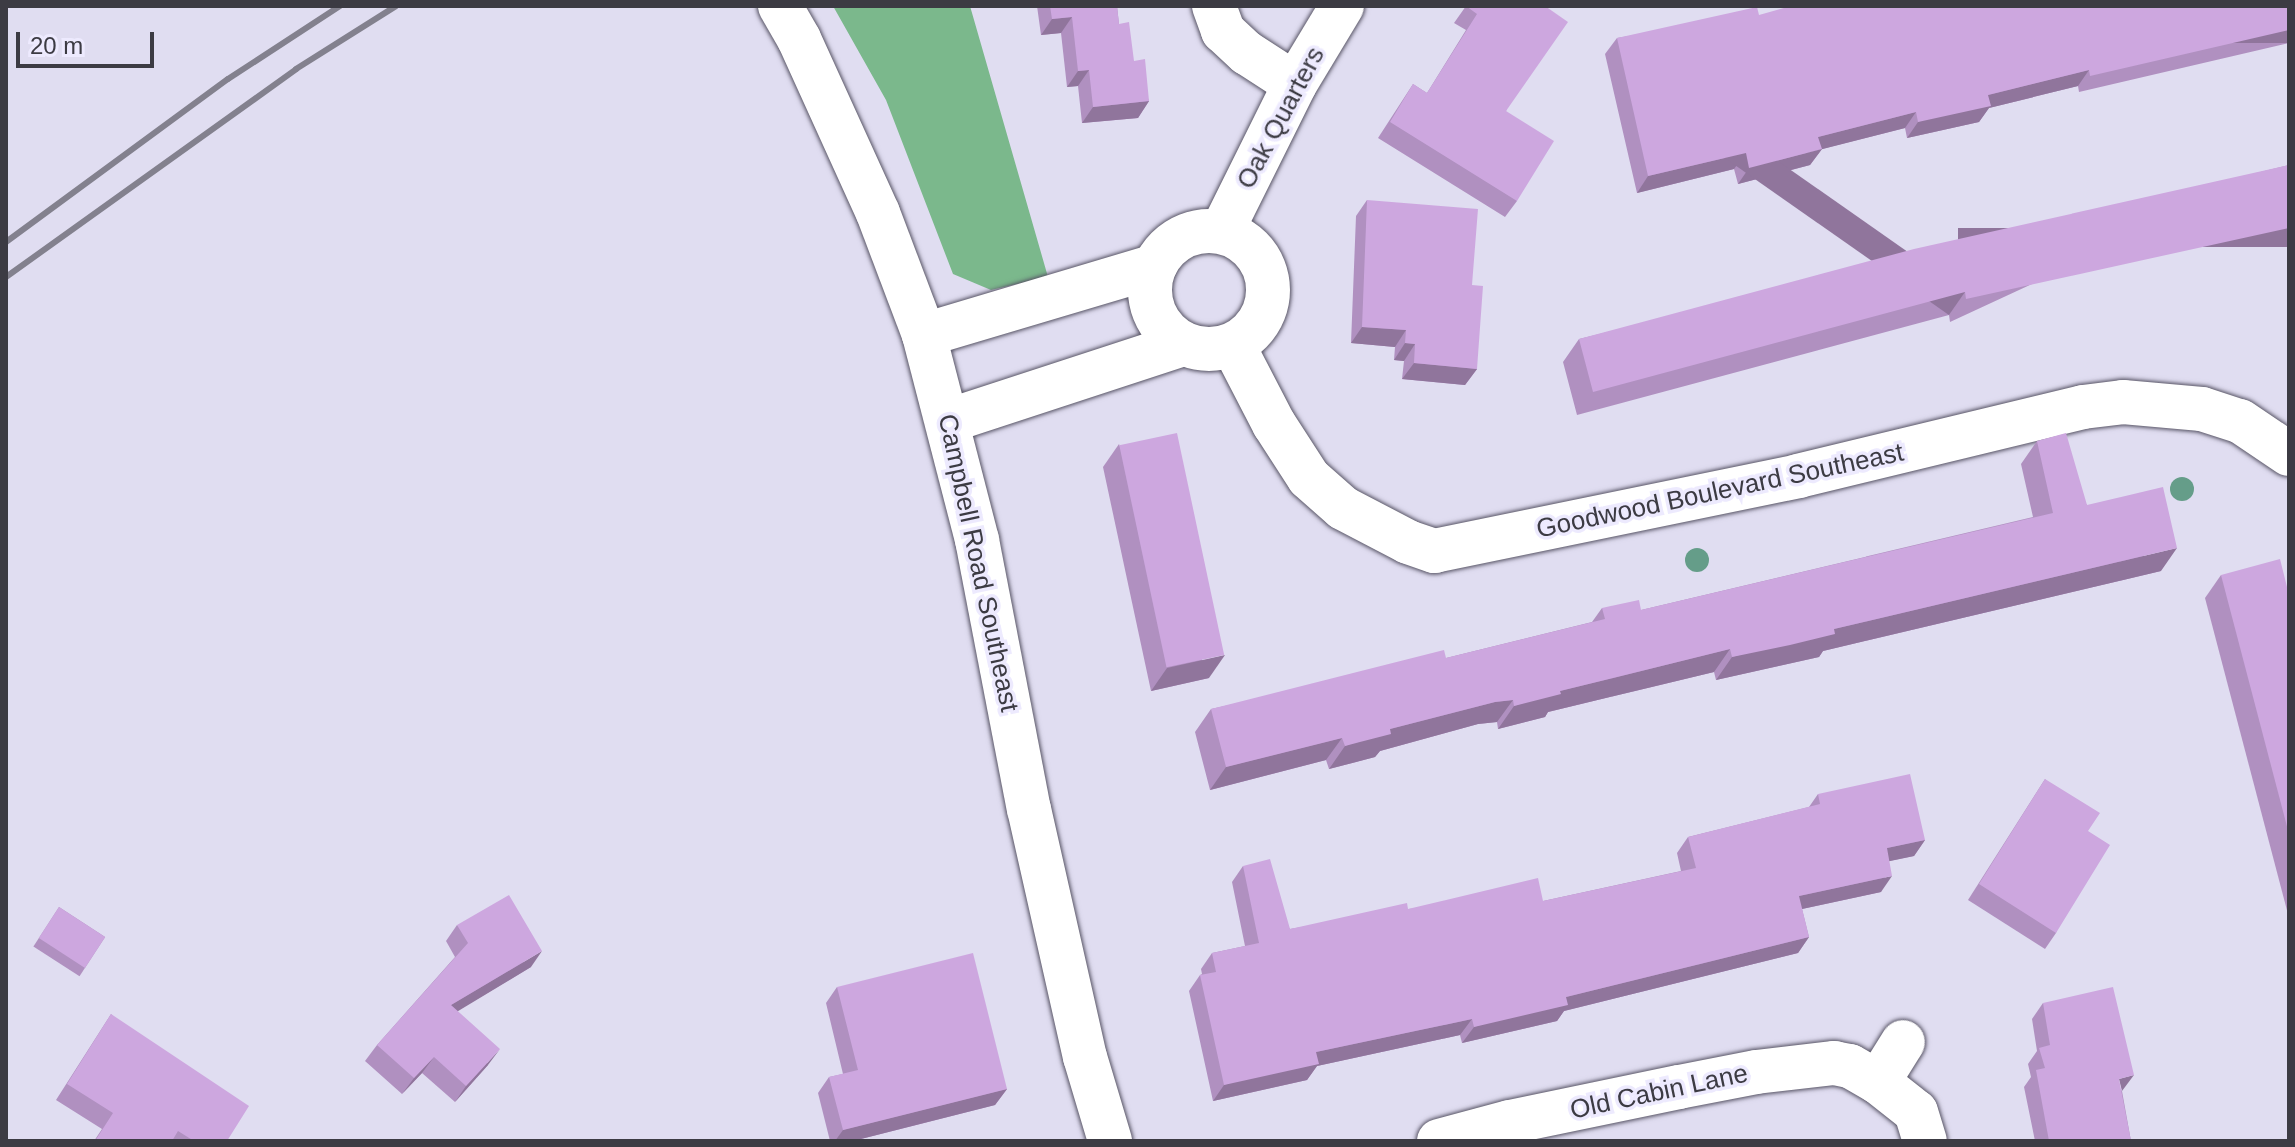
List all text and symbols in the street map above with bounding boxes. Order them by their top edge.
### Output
scale bar [20,16,158,66]
text: 20 m [30,32,83,59]
street label: Oak Quarters [1231,42,1331,194]
street label: Campbell Road Southeast [931,411,1025,715]
street label: Goodwood Boulevard Southeast [1534,437,1906,545]
street label: Old Cabin Lane [1567,1058,1751,1126]

